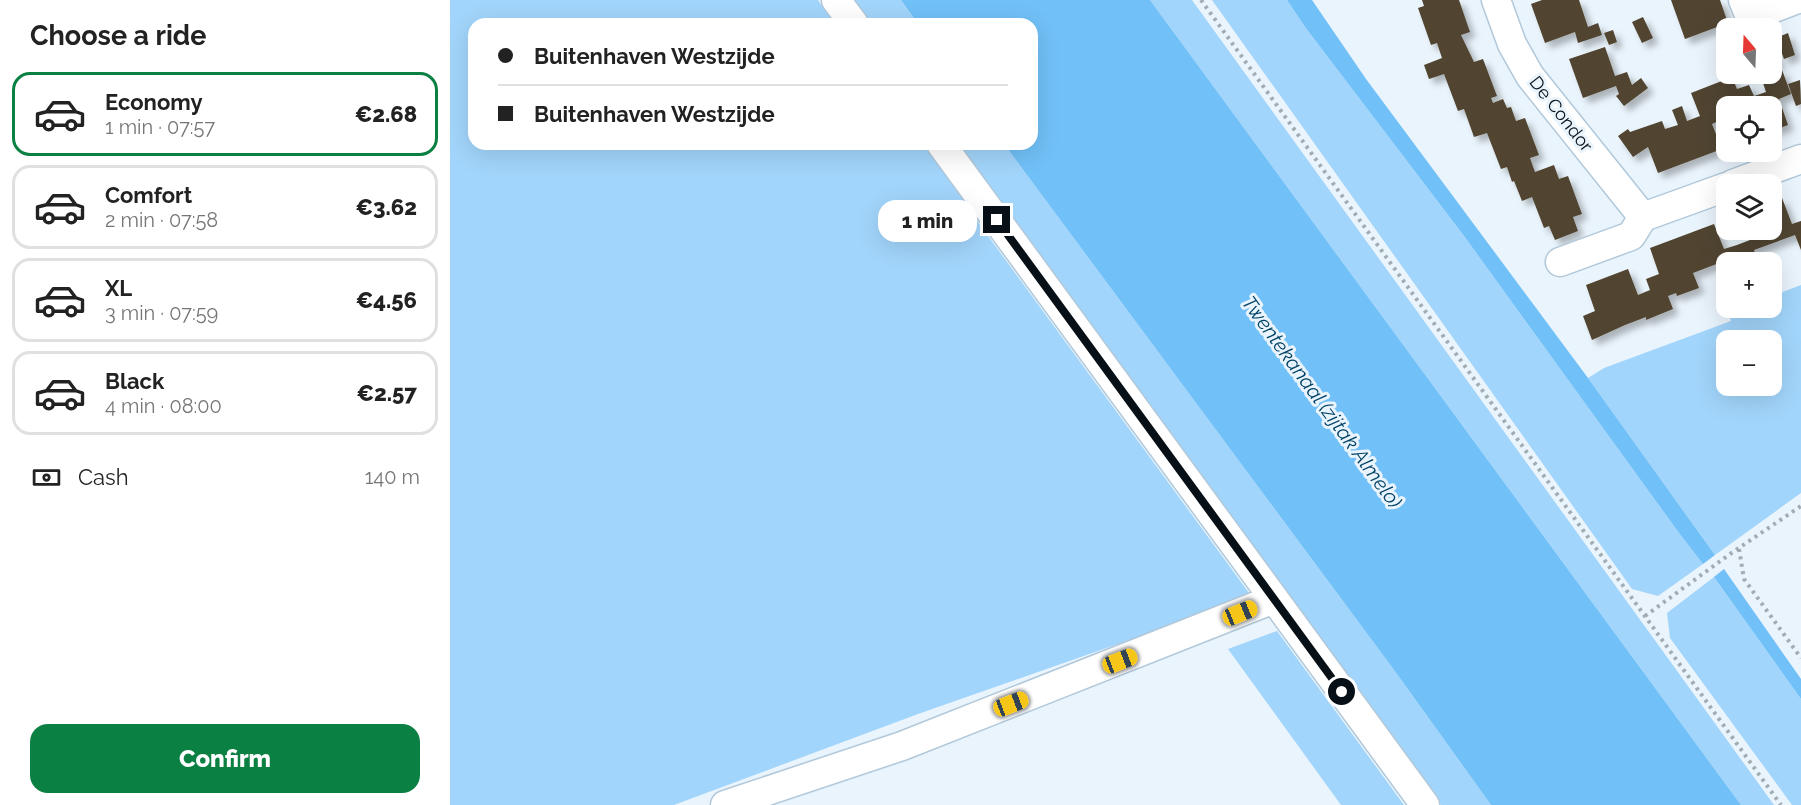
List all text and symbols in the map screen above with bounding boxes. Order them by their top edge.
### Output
north arrow [1716,18,1782,84]
map controls [1716,18,1782,396]
text: Choose a ride [30,20,206,51]
text: Buitenhaven Westzijde [534,43,775,69]
street label: De Condor [1525,72,1598,156]
icon: car [33,87,87,141]
text: Economy [105,89,203,115]
button: locate [1716,96,1782,162]
text: €2.68 [355,101,417,127]
text: Buitenhaven Westzijde [534,101,775,127]
text: 1 min · 07:57 [105,115,215,139]
button: layers [1716,174,1782,240]
icon: car [33,180,87,234]
text: Comfort [105,182,192,208]
text: €3.62 [355,194,417,220]
callout: 1 min [877,199,976,241]
route end [983,206,1010,233]
text: 2 min · 07:58 [105,208,218,232]
text: 1 min [902,209,953,233]
button: + [1716,252,1782,318]
icon: car [33,273,87,327]
text: XL [105,275,132,301]
text: €4.56 [356,287,417,313]
water label: Twentekanaal (zijtak Almelo) [1237,291,1407,513]
text: 3 min · 07:59 [105,301,218,325]
button: − [1716,330,1782,396]
icon: car [33,366,87,420]
text: Black [105,368,164,394]
text: €2.57 [356,380,417,406]
text: 4 min · 08:00 [105,394,222,418]
icon: cash [30,461,63,494]
text: Cash [78,464,129,490]
text: 140 m [365,465,420,489]
car [1220,598,1260,628]
car [1100,646,1140,676]
route start [1328,678,1355,705]
car [991,689,1031,719]
button: Confirm [30,724,420,793]

